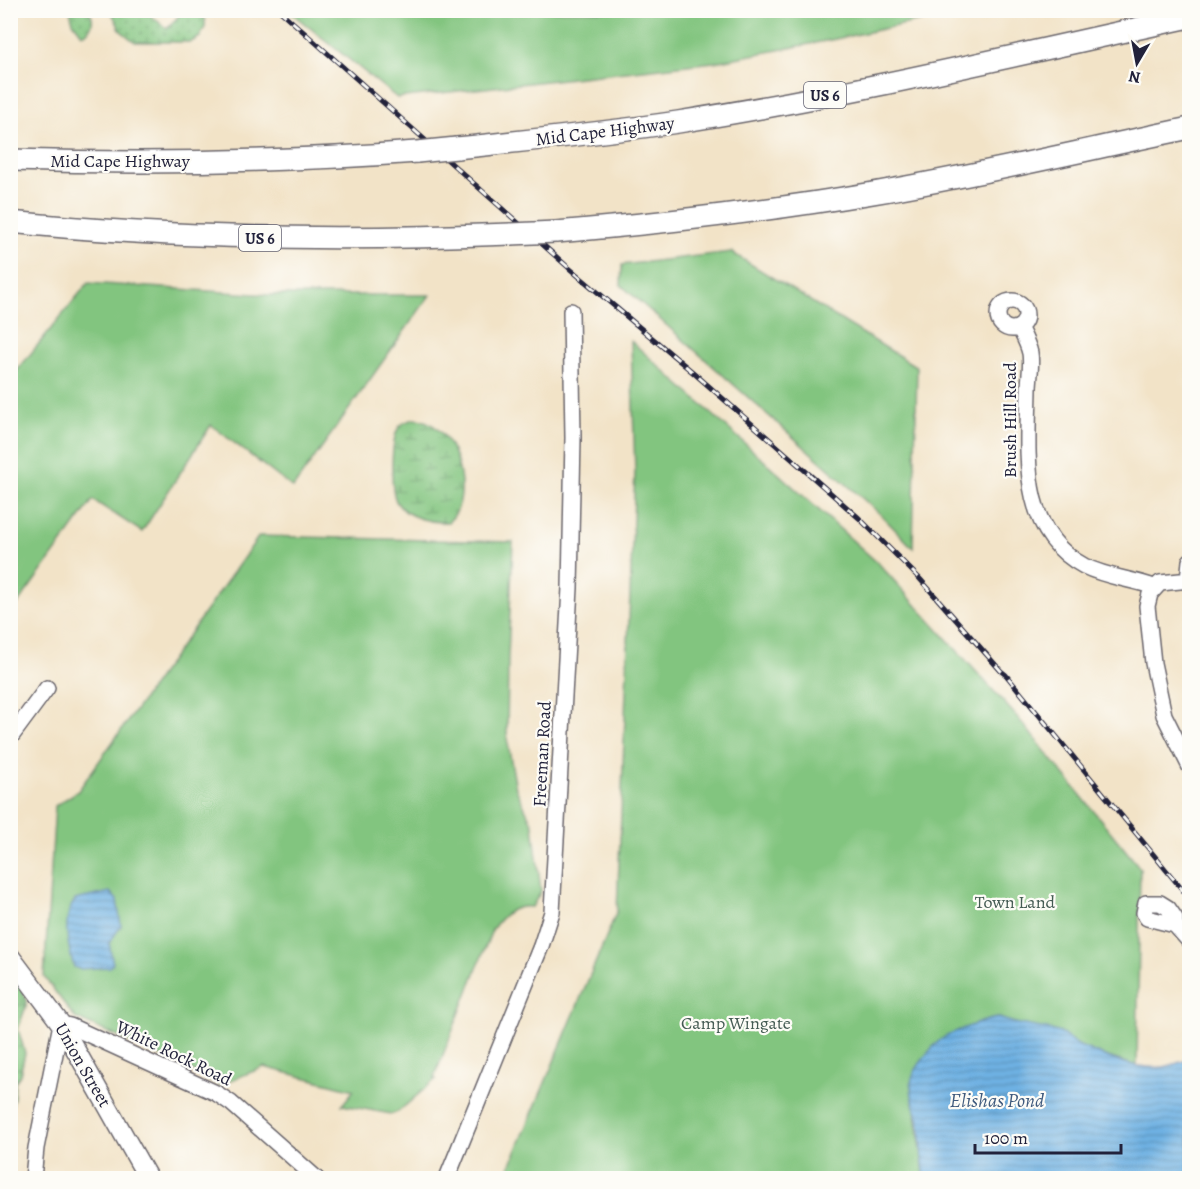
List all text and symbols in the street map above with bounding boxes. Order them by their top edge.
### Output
north arrow [1107,33,1167,93]
text: N [1127,65,1142,89]
road number: US 6 [804,82,846,108]
street label: Mid Cape Highway [534,110,677,151]
street label: Mid Cape Highway [50,149,191,173]
road number: US 6 [239,225,281,251]
street label: Brush Hill Road [998,362,1022,478]
street label: Freeman Road [527,700,557,808]
park label: Town Land [975,890,1056,914]
park label: Camp Wingate [681,1011,791,1035]
street label: White Rock Road [111,1014,236,1092]
street label: Union Street [49,1019,117,1112]
water label: Elishas Pond [950,1087,1045,1114]
scale bar [975,1117,1120,1155]
text: 100 m [984,1126,1028,1150]

